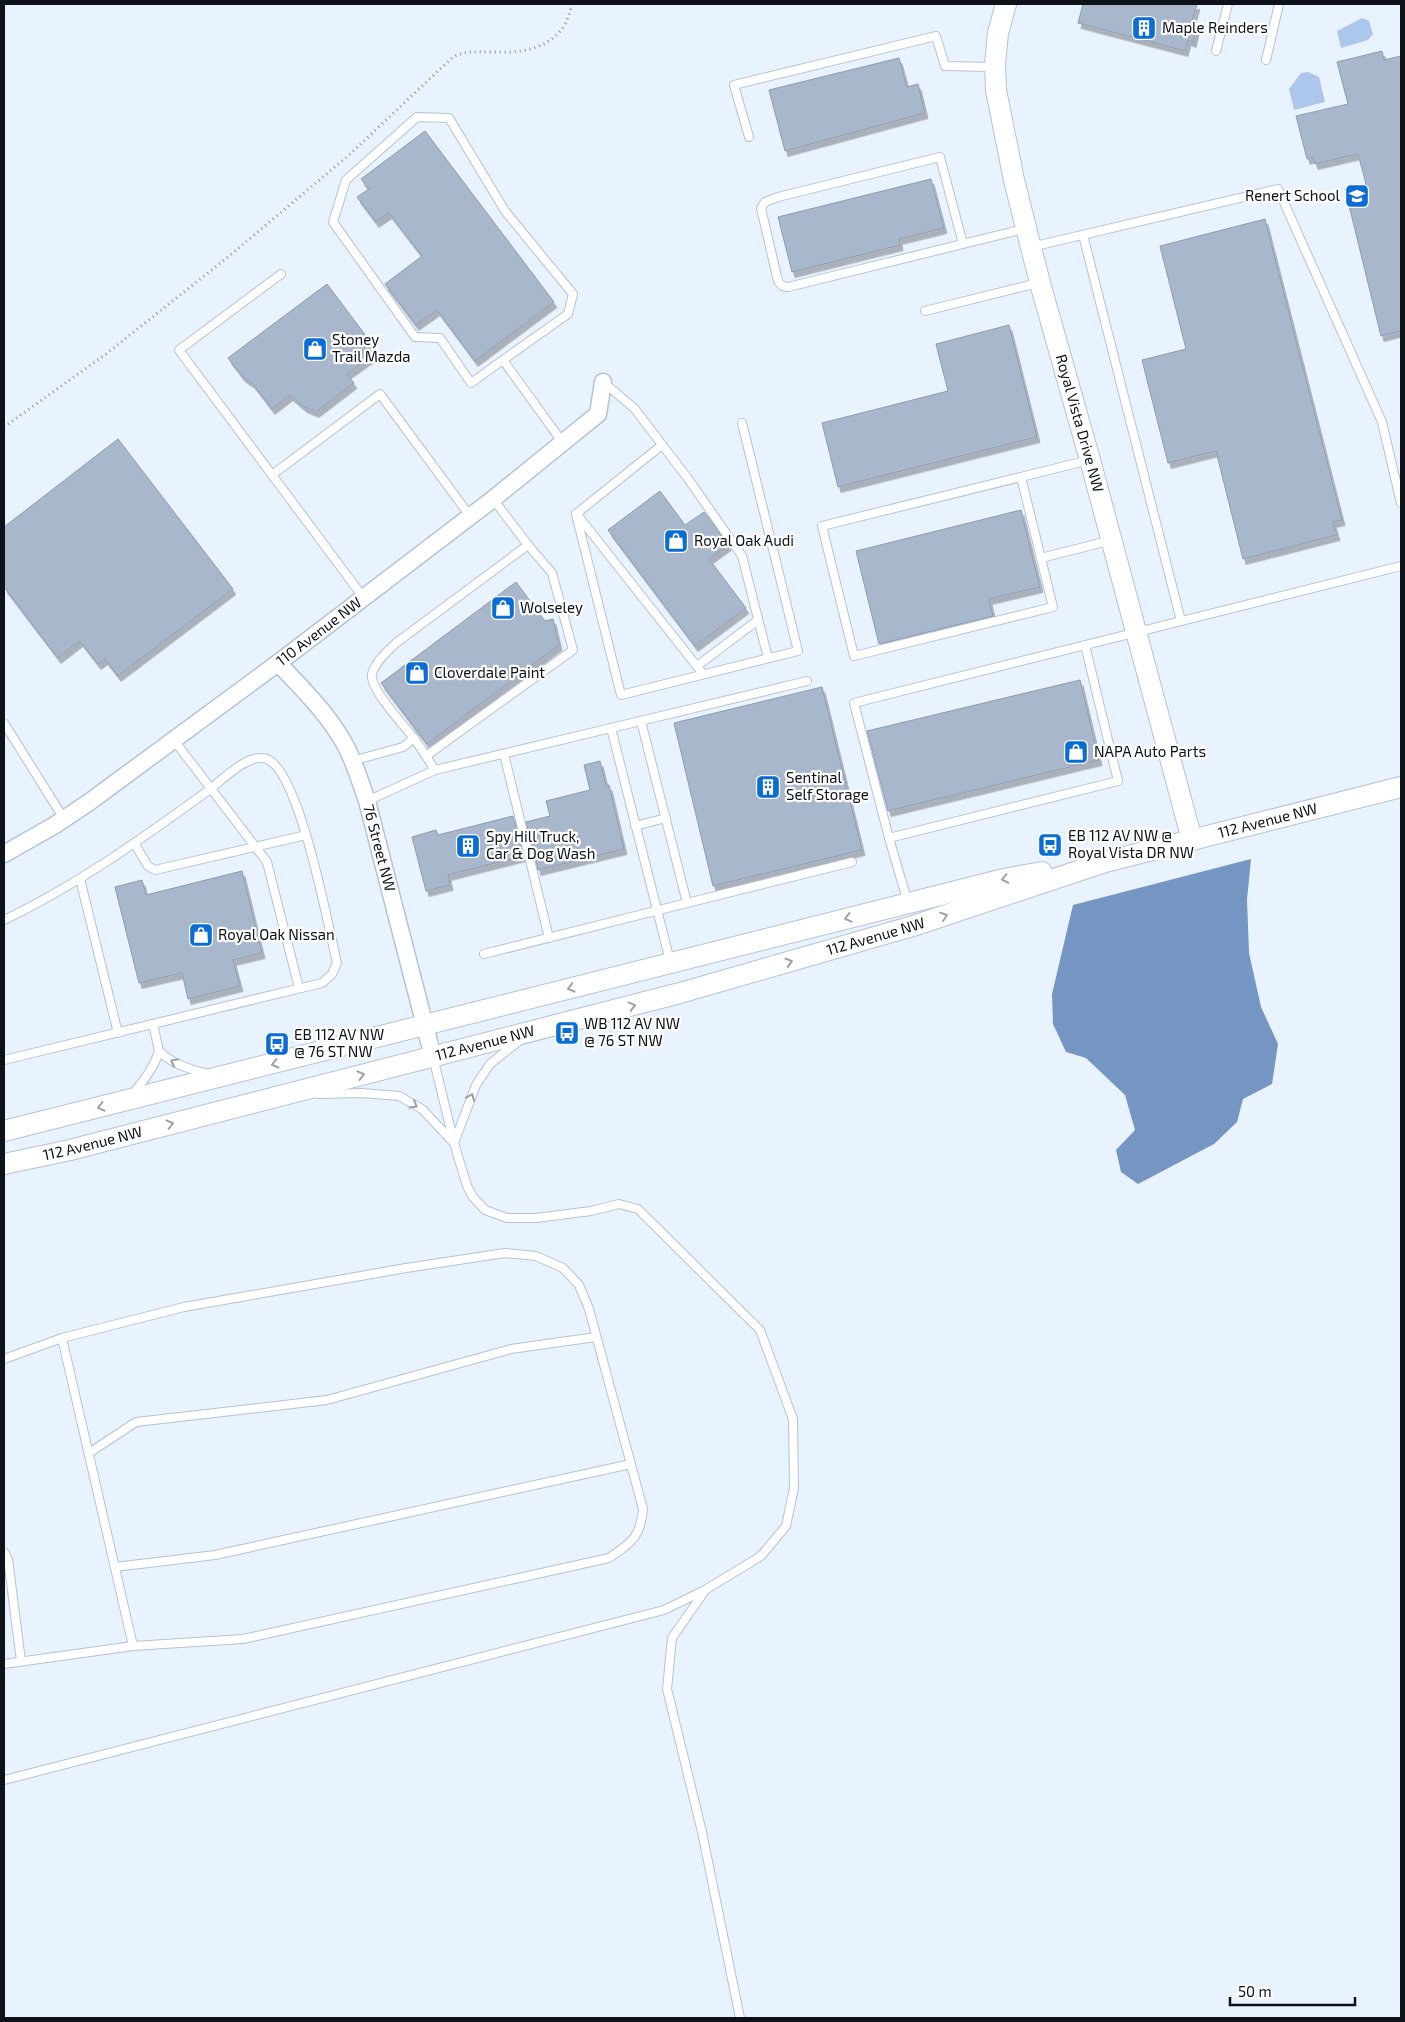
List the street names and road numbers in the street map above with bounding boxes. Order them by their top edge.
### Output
street label: Royal Vista Drive NW [1053,352,1108,494]
street label: 110 Avenue NW [272,593,365,669]
street label: 112 Avenue NW [1216,799,1319,841]
street label: 76 Street NW [360,802,400,893]
street label: 112 Avenue NW [824,913,927,958]
street label: 112 Avenue NW [433,1021,536,1064]
street label: 112 Avenue NW [41,1122,144,1164]

